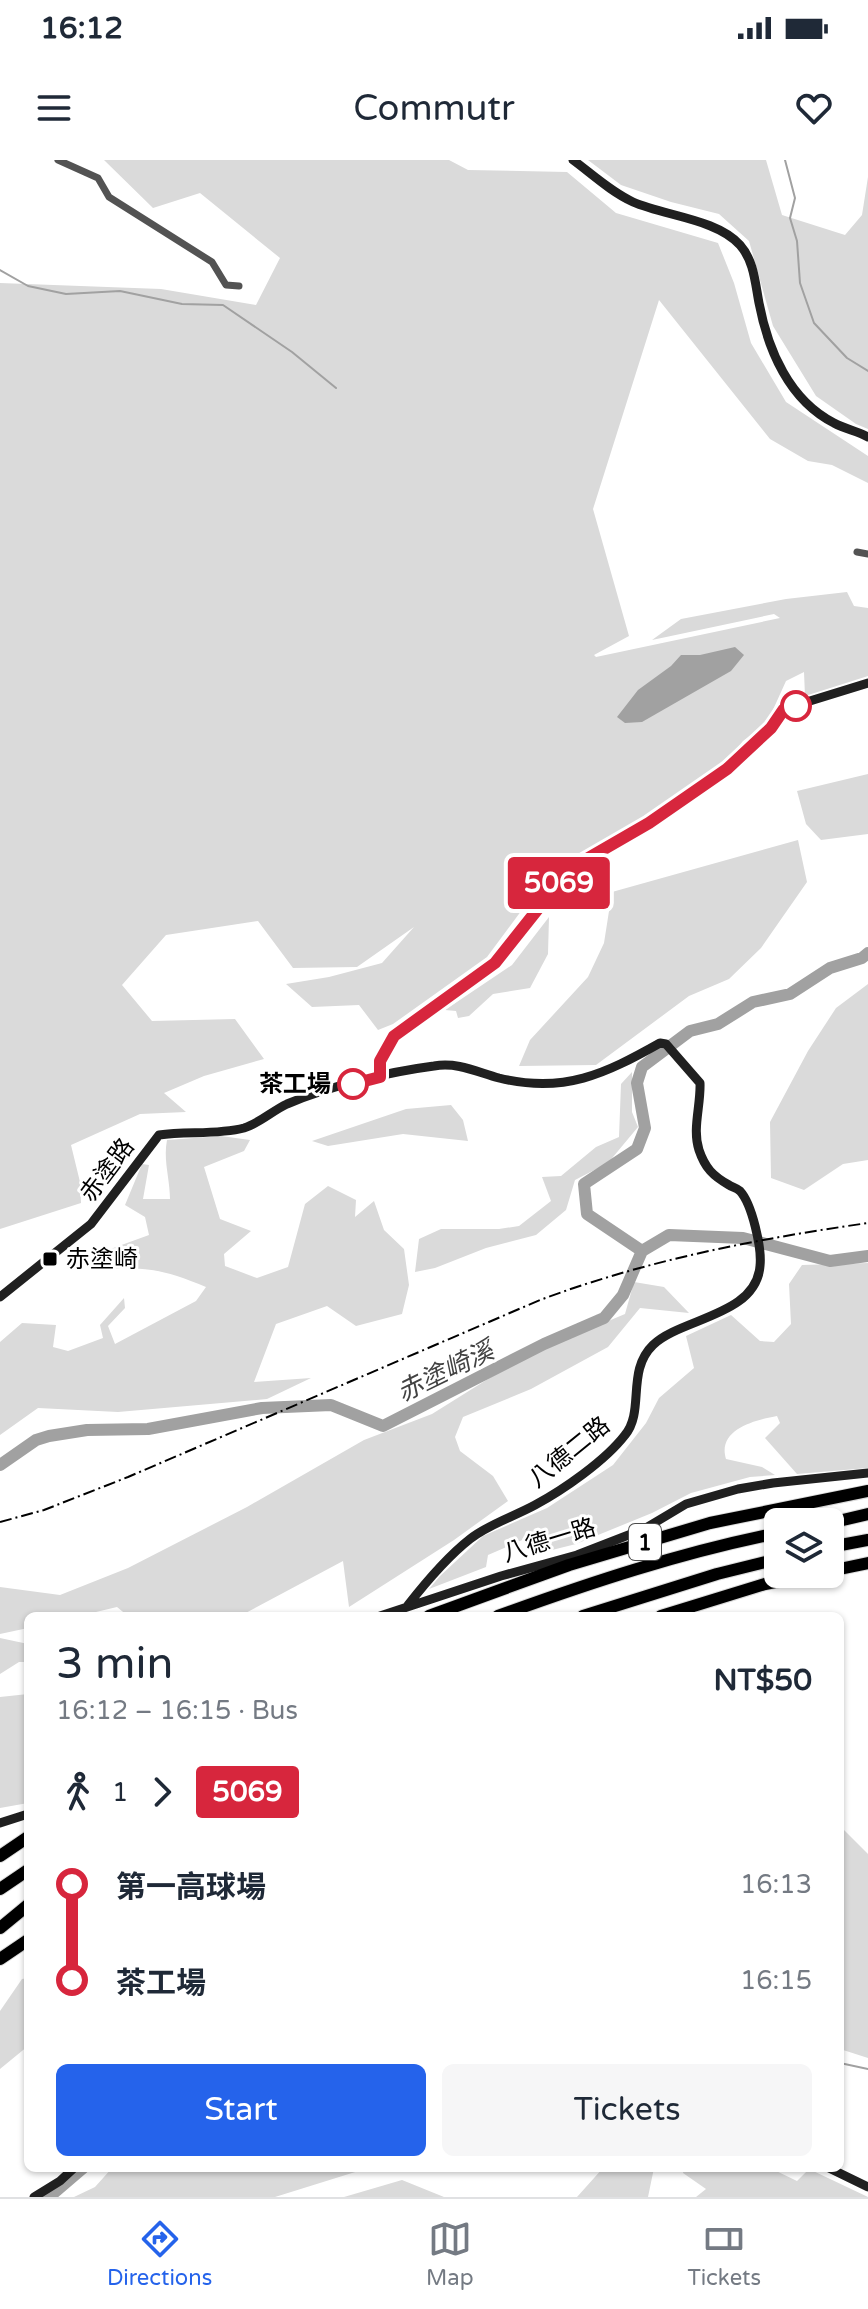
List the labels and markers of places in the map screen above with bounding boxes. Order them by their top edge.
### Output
unlabelled marker [781,691,811,721]
marker: 茶工場 [338,1069,368,1099]
place label: 茶工場 [259,1070,331,1099]
place label: 赤塗崎 [66,1245,138,1274]
marker: 赤塗崎 [41,1250,59,1268]

